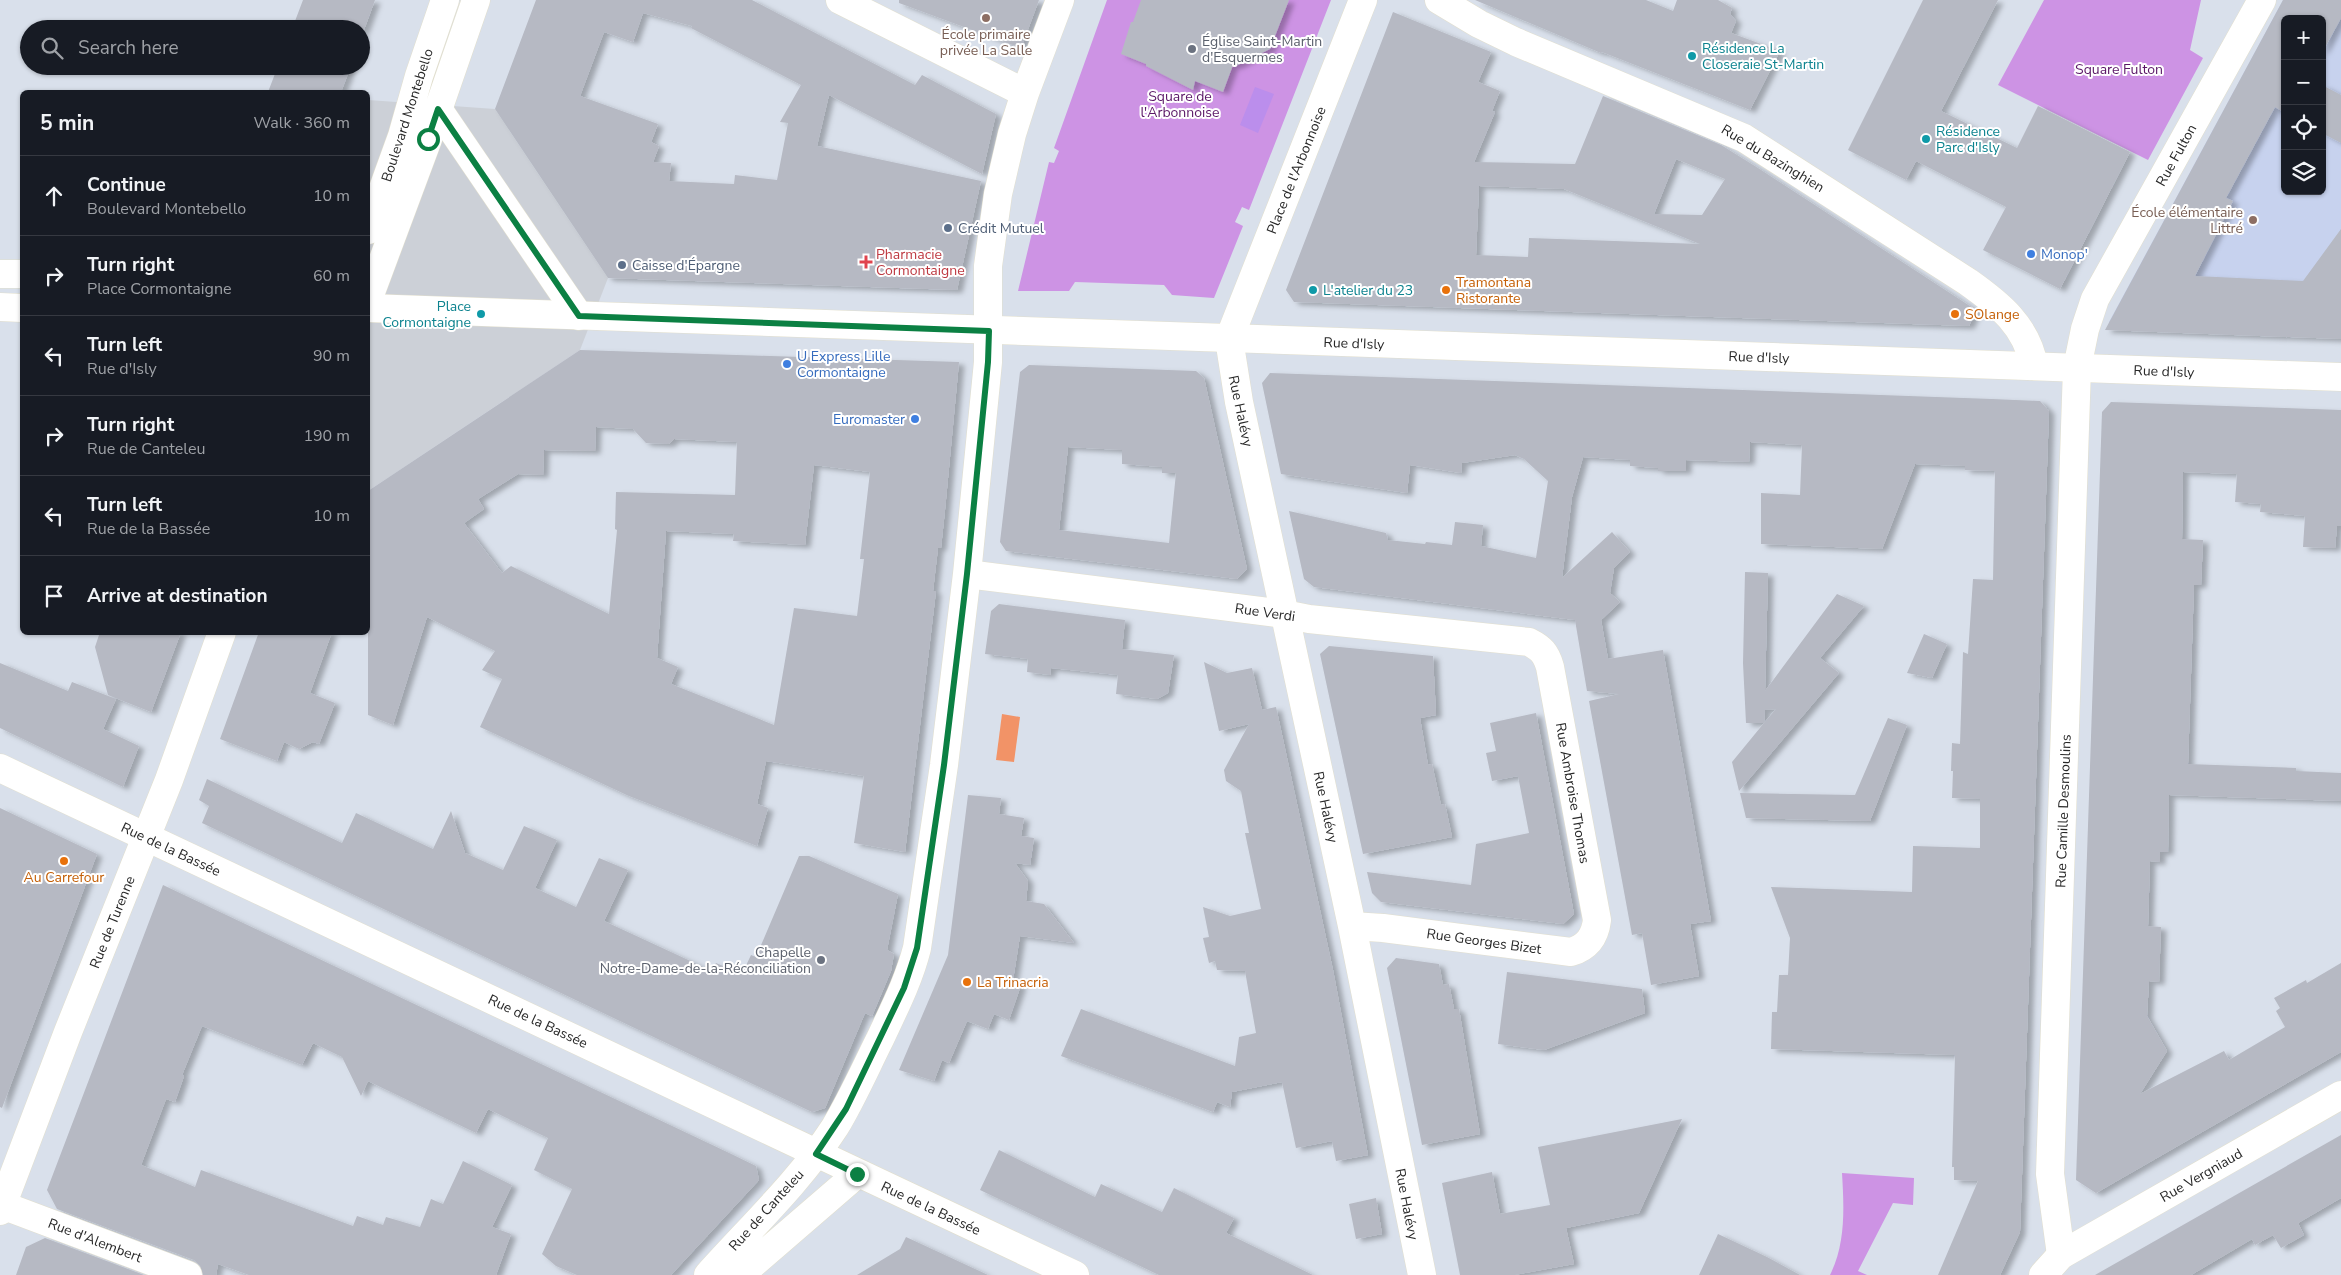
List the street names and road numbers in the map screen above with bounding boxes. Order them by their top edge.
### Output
street label: Boulevard Montebello [377,46,438,184]
street label: Place de l'Arbonnoise [1262,104,1331,237]
street label: Rue du Bazinghien [1718,120,1828,197]
street label: Rue Fulton [2152,121,2201,190]
street label: Rue d'Isly [1323,333,1386,354]
street label: Rue d'Isly [1728,347,1791,368]
street label: Rue d'Isly [2133,361,2196,382]
street label: Rue Halévy [1224,374,1257,449]
street label: Rue Verdi [1233,599,1296,626]
street label: Rue Ambroise Thomas [1551,721,1594,865]
street label: Rue Camille Desmoulins [2051,734,2076,888]
street label: Rue Halévy [1309,770,1342,845]
street label: Rue de la Bassée [118,818,224,881]
street label: Rue de Turenne [85,873,140,971]
street label: Rue Georges Bizet [1425,924,1543,959]
street label: Rue de la Bassée [485,990,591,1053]
street label: Rue Vergniaud [2157,1144,2246,1207]
street label: Rue de Canteleu [725,1165,808,1255]
street label: Rue Halévy [1390,1167,1423,1242]
street label: Rue de la Bassée [878,1177,984,1240]
street label: Rue d'Alembert [45,1214,145,1267]

